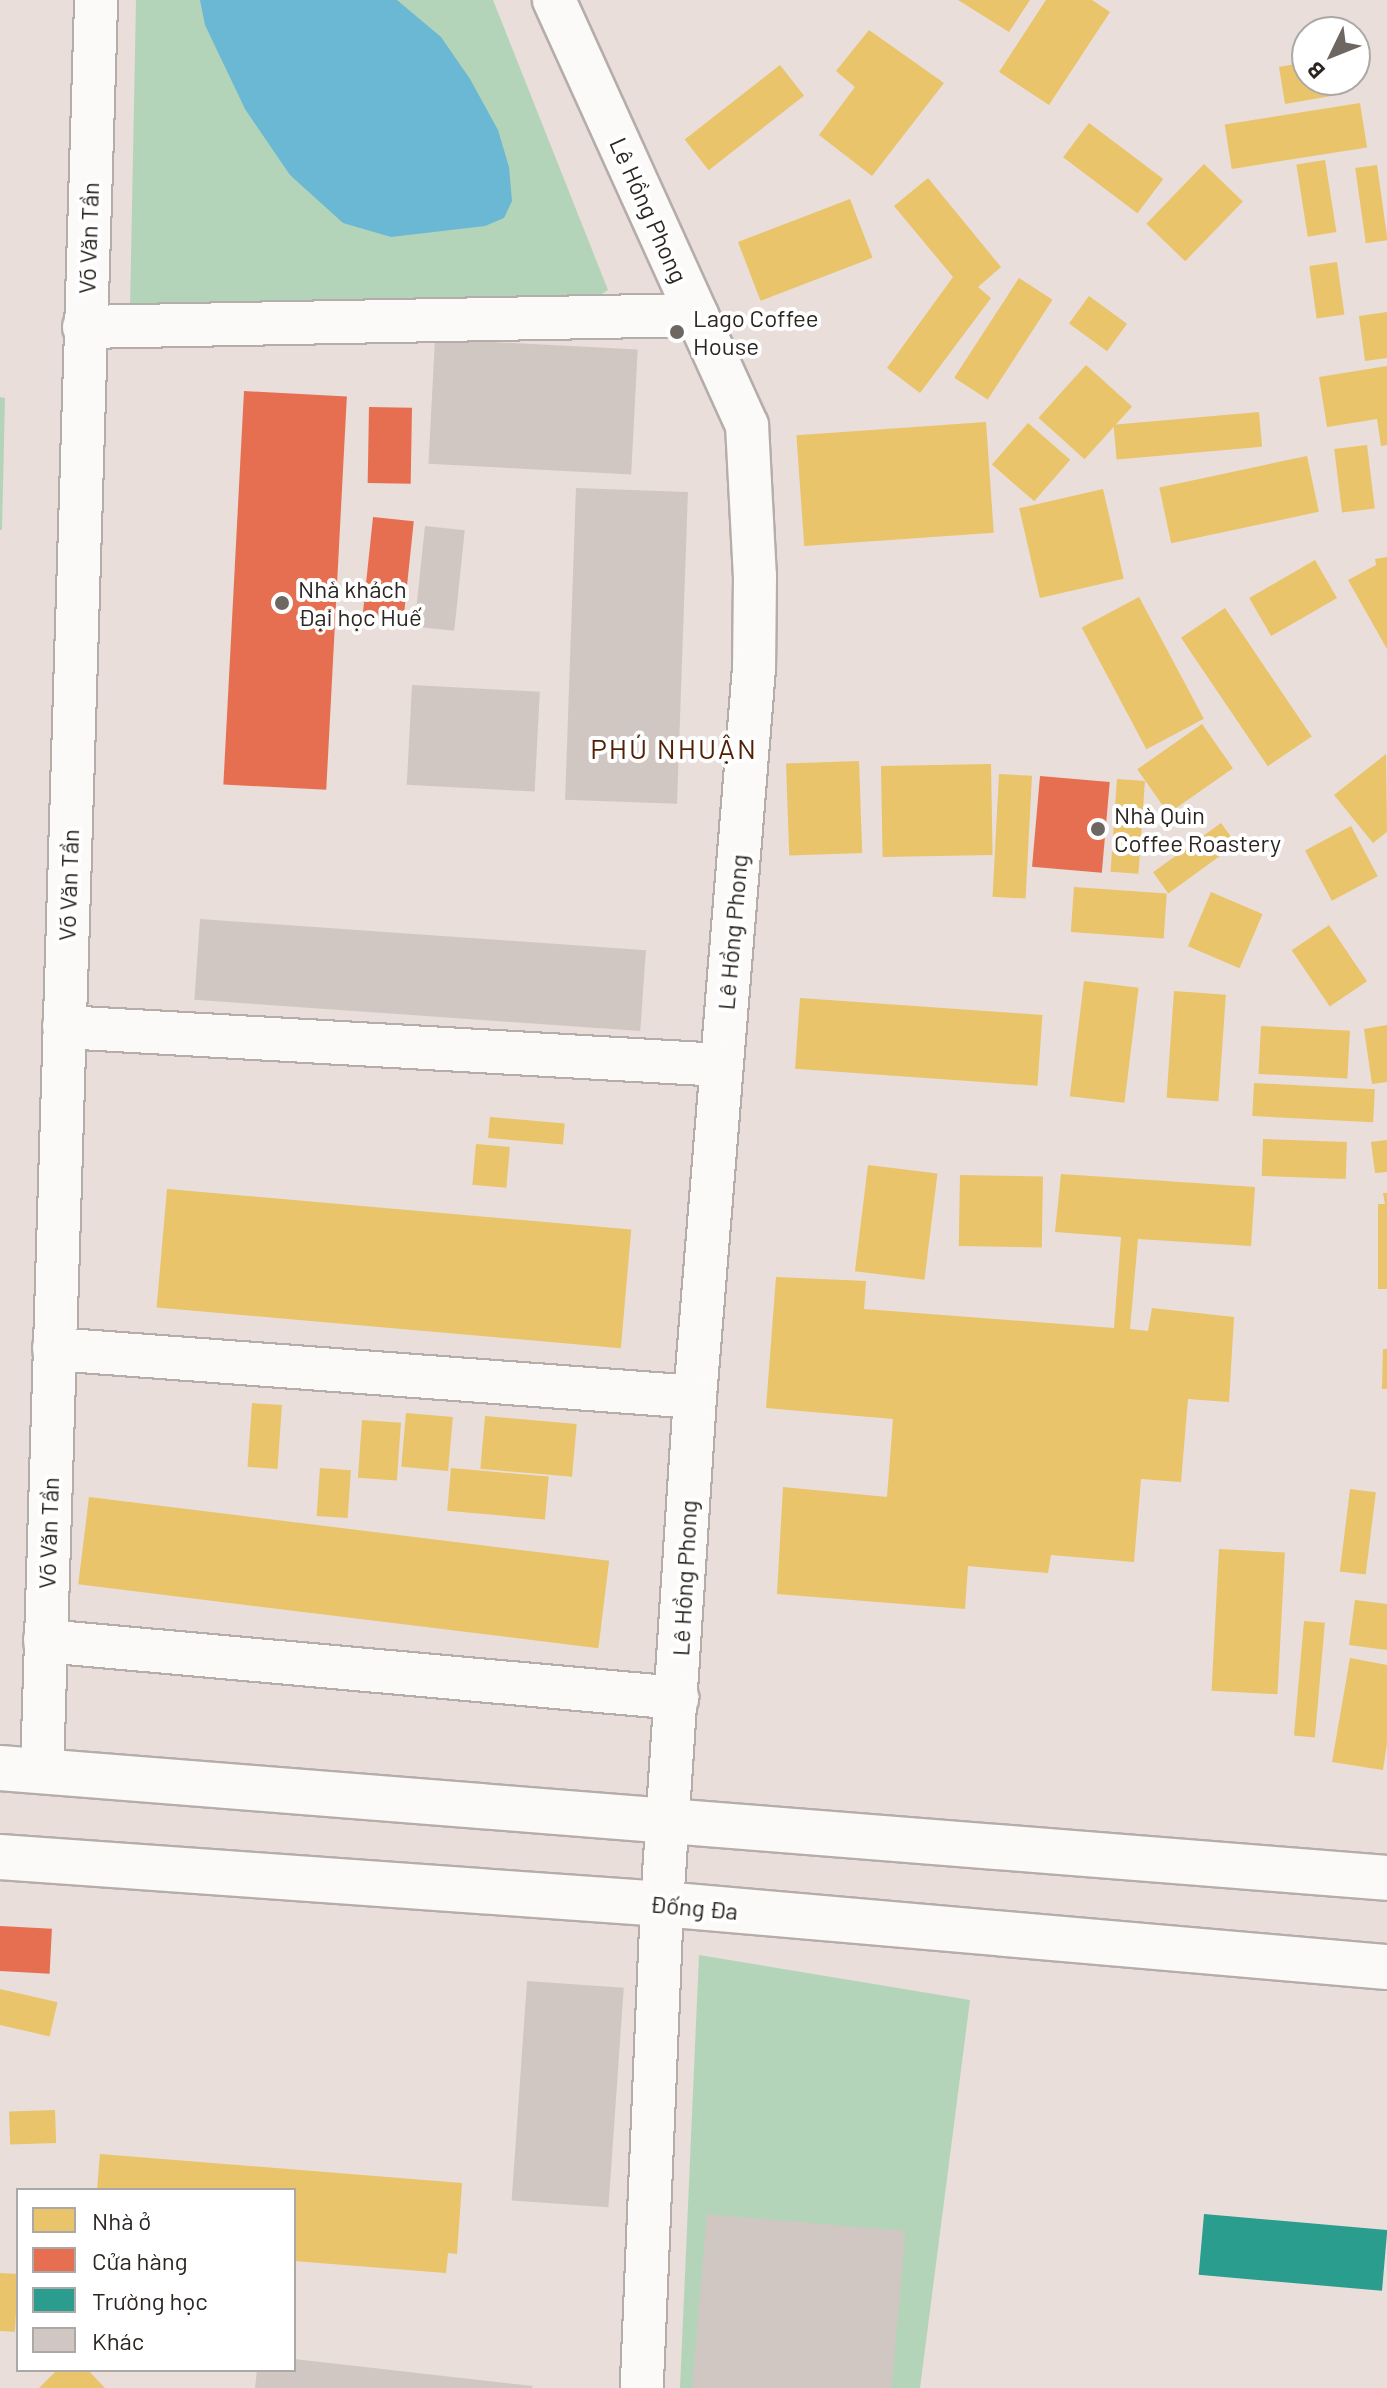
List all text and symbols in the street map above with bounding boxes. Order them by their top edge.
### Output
north arrow [1291,16,1371,96]
text: B [1301,57,1329,85]
street label: Lê Hồng Phong [604,133,694,287]
street label: Võ Văn Tần [72,182,104,294]
place label: Lago Coffee House [693,304,819,360]
marker: Lago Coffee House [668,323,686,341]
place label: Nhà khách Đại học Huế [298,575,422,631]
marker: Nhà khách Đại học Huế [273,594,291,612]
district label: PHÚ NHUẬN [590,731,758,765]
place label: Nhà Quìn Coffee Roastery [1114,801,1281,857]
marker: Nhà Quìn Coffee Roastery [1089,820,1107,838]
street label: Võ Văn Tần [52,829,84,941]
street label: Lê Hồng Phong [711,853,753,1011]
street label: Võ Văn Tần [32,1477,64,1589]
street label: Lê Hồng Phong [666,1499,702,1657]
street label: Đống Đa [649,1889,739,1925]
legend [16,2188,296,2372]
text: Nhà ở [92,2206,151,2235]
text: Cửa hàng [92,2246,188,2275]
text: Trường học [92,2286,208,2315]
text: Khác [92,2326,144,2355]

